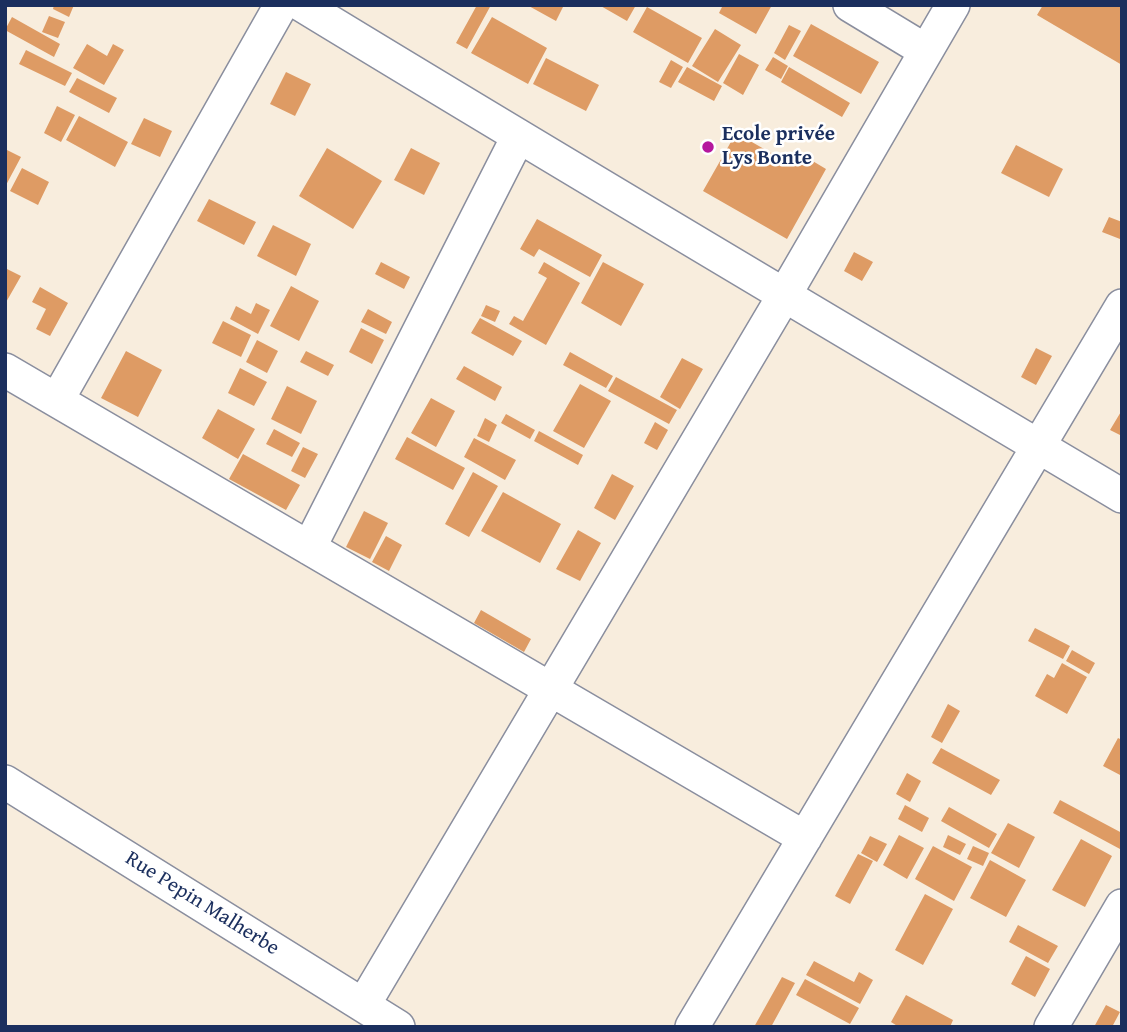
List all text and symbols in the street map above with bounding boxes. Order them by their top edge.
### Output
place label: Ecole privée Lys Bonte [722,122,835,172]
marker: Ecole privée Lys Bonte [700,139,716,155]
street label: Rue Pepin Malherbe [120,846,284,962]

